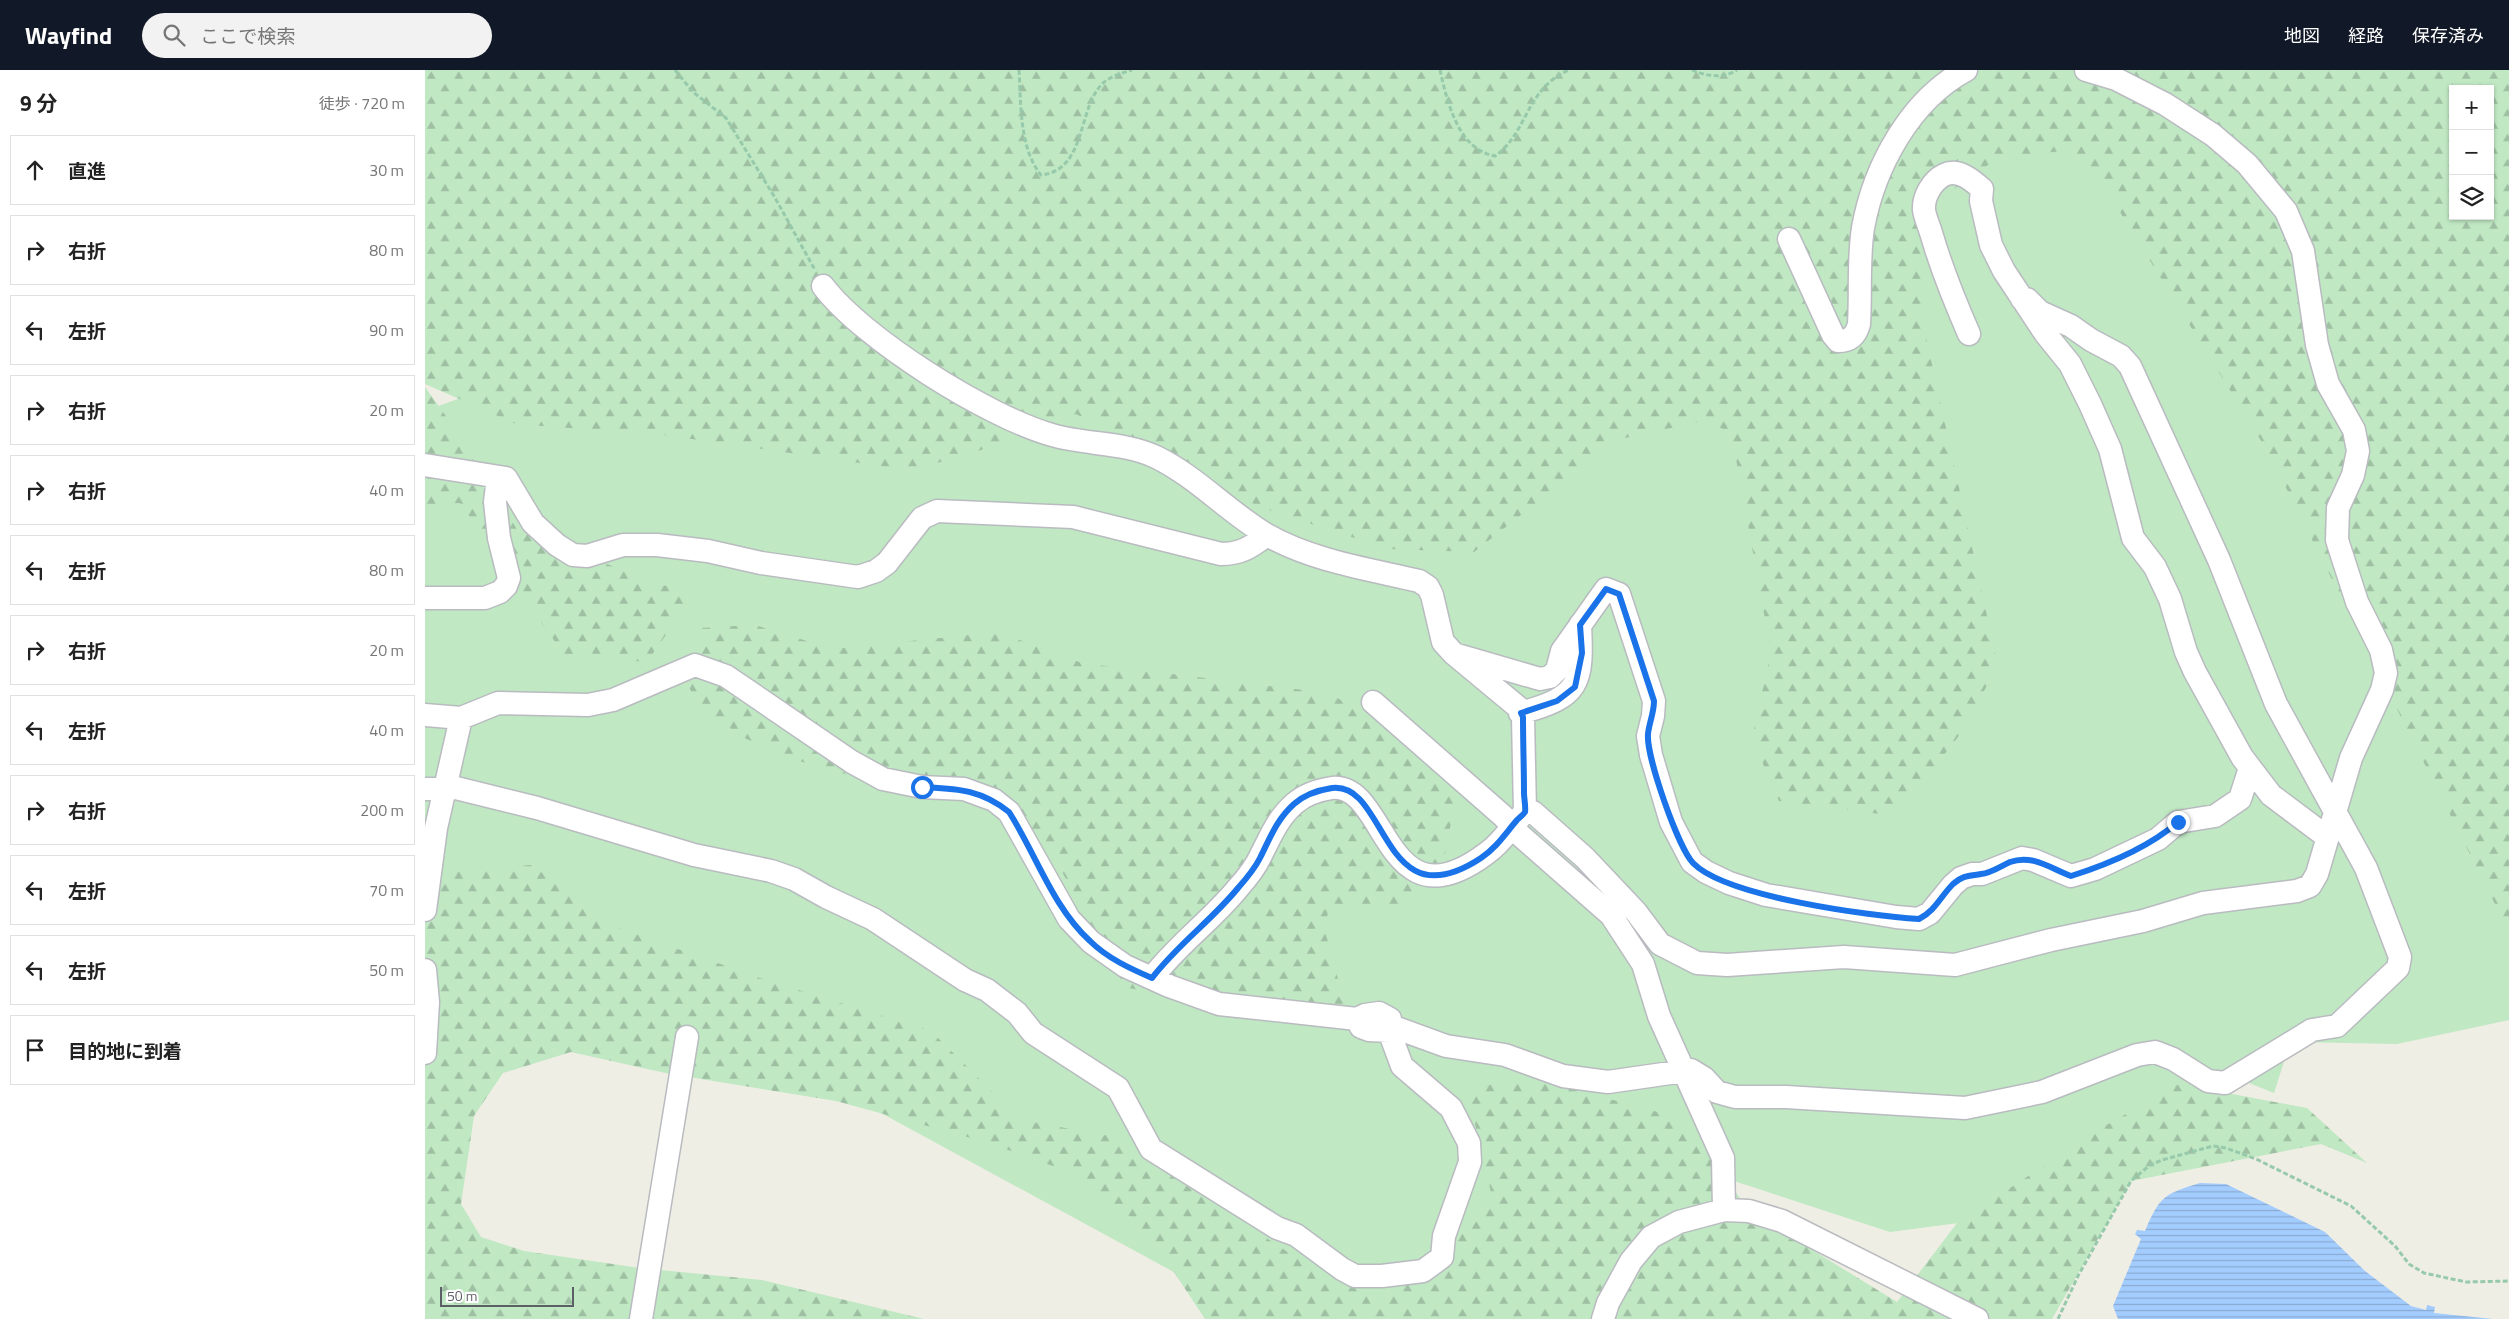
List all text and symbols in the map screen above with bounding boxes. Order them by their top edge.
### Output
search box [142,13,492,58]
text: Wayfind [25,17,112,53]
icon: search [160,21,188,49]
text: ここで検索 [200,21,295,50]
text: 地図 [2284,22,2320,49]
text: 経路 [2348,22,2384,49]
text: 保存済み [2412,22,2484,49]
map controls [2449,85,2494,220]
button: + [2449,85,2494,130]
text: 9 分 [20,87,57,119]
text: 徒歩 · 720 m [319,91,405,115]
button: − [2449,130,2494,175]
icon: ahead [21,156,49,184]
text: 直進 [68,156,106,185]
text: 30 m [369,158,404,182]
button: layers [2449,175,2494,220]
icon: right [21,236,49,264]
text: 右折 [68,236,106,265]
text: 80 m [369,238,404,262]
icon: left [21,316,49,344]
text: 左折 [68,316,106,345]
text: 90 m [369,318,404,342]
icon: right [21,396,49,424]
text: 右折 [68,396,106,425]
text: 20 m [369,398,404,422]
icon: right [21,476,49,504]
text: 右折 [68,476,106,505]
text: 40 m [369,478,404,502]
icon: left [21,556,49,584]
text: 左折 [68,556,106,585]
text: 80 m [369,558,404,582]
icon: right [21,636,49,664]
text: 右折 [68,636,106,665]
text: 20 m [369,638,404,662]
icon: left [21,716,49,744]
text: 左折 [68,716,106,745]
text: 40 m [369,718,404,742]
route start [911,776,934,799]
icon: right [21,796,49,824]
text: 右折 [68,796,106,825]
text: 200 m [360,798,404,822]
route end [2167,811,2190,834]
icon: left [21,876,49,904]
text: 左折 [68,876,106,905]
text: 70 m [369,878,404,902]
icon: left [21,956,49,984]
text: 左折 [68,956,106,985]
text: 50 m [369,958,404,982]
icon: arrive [21,1036,49,1064]
text: 目的地に到着 [68,1036,182,1065]
scale bar [440,1284,574,1307]
text: 50 m [447,1285,477,1306]

